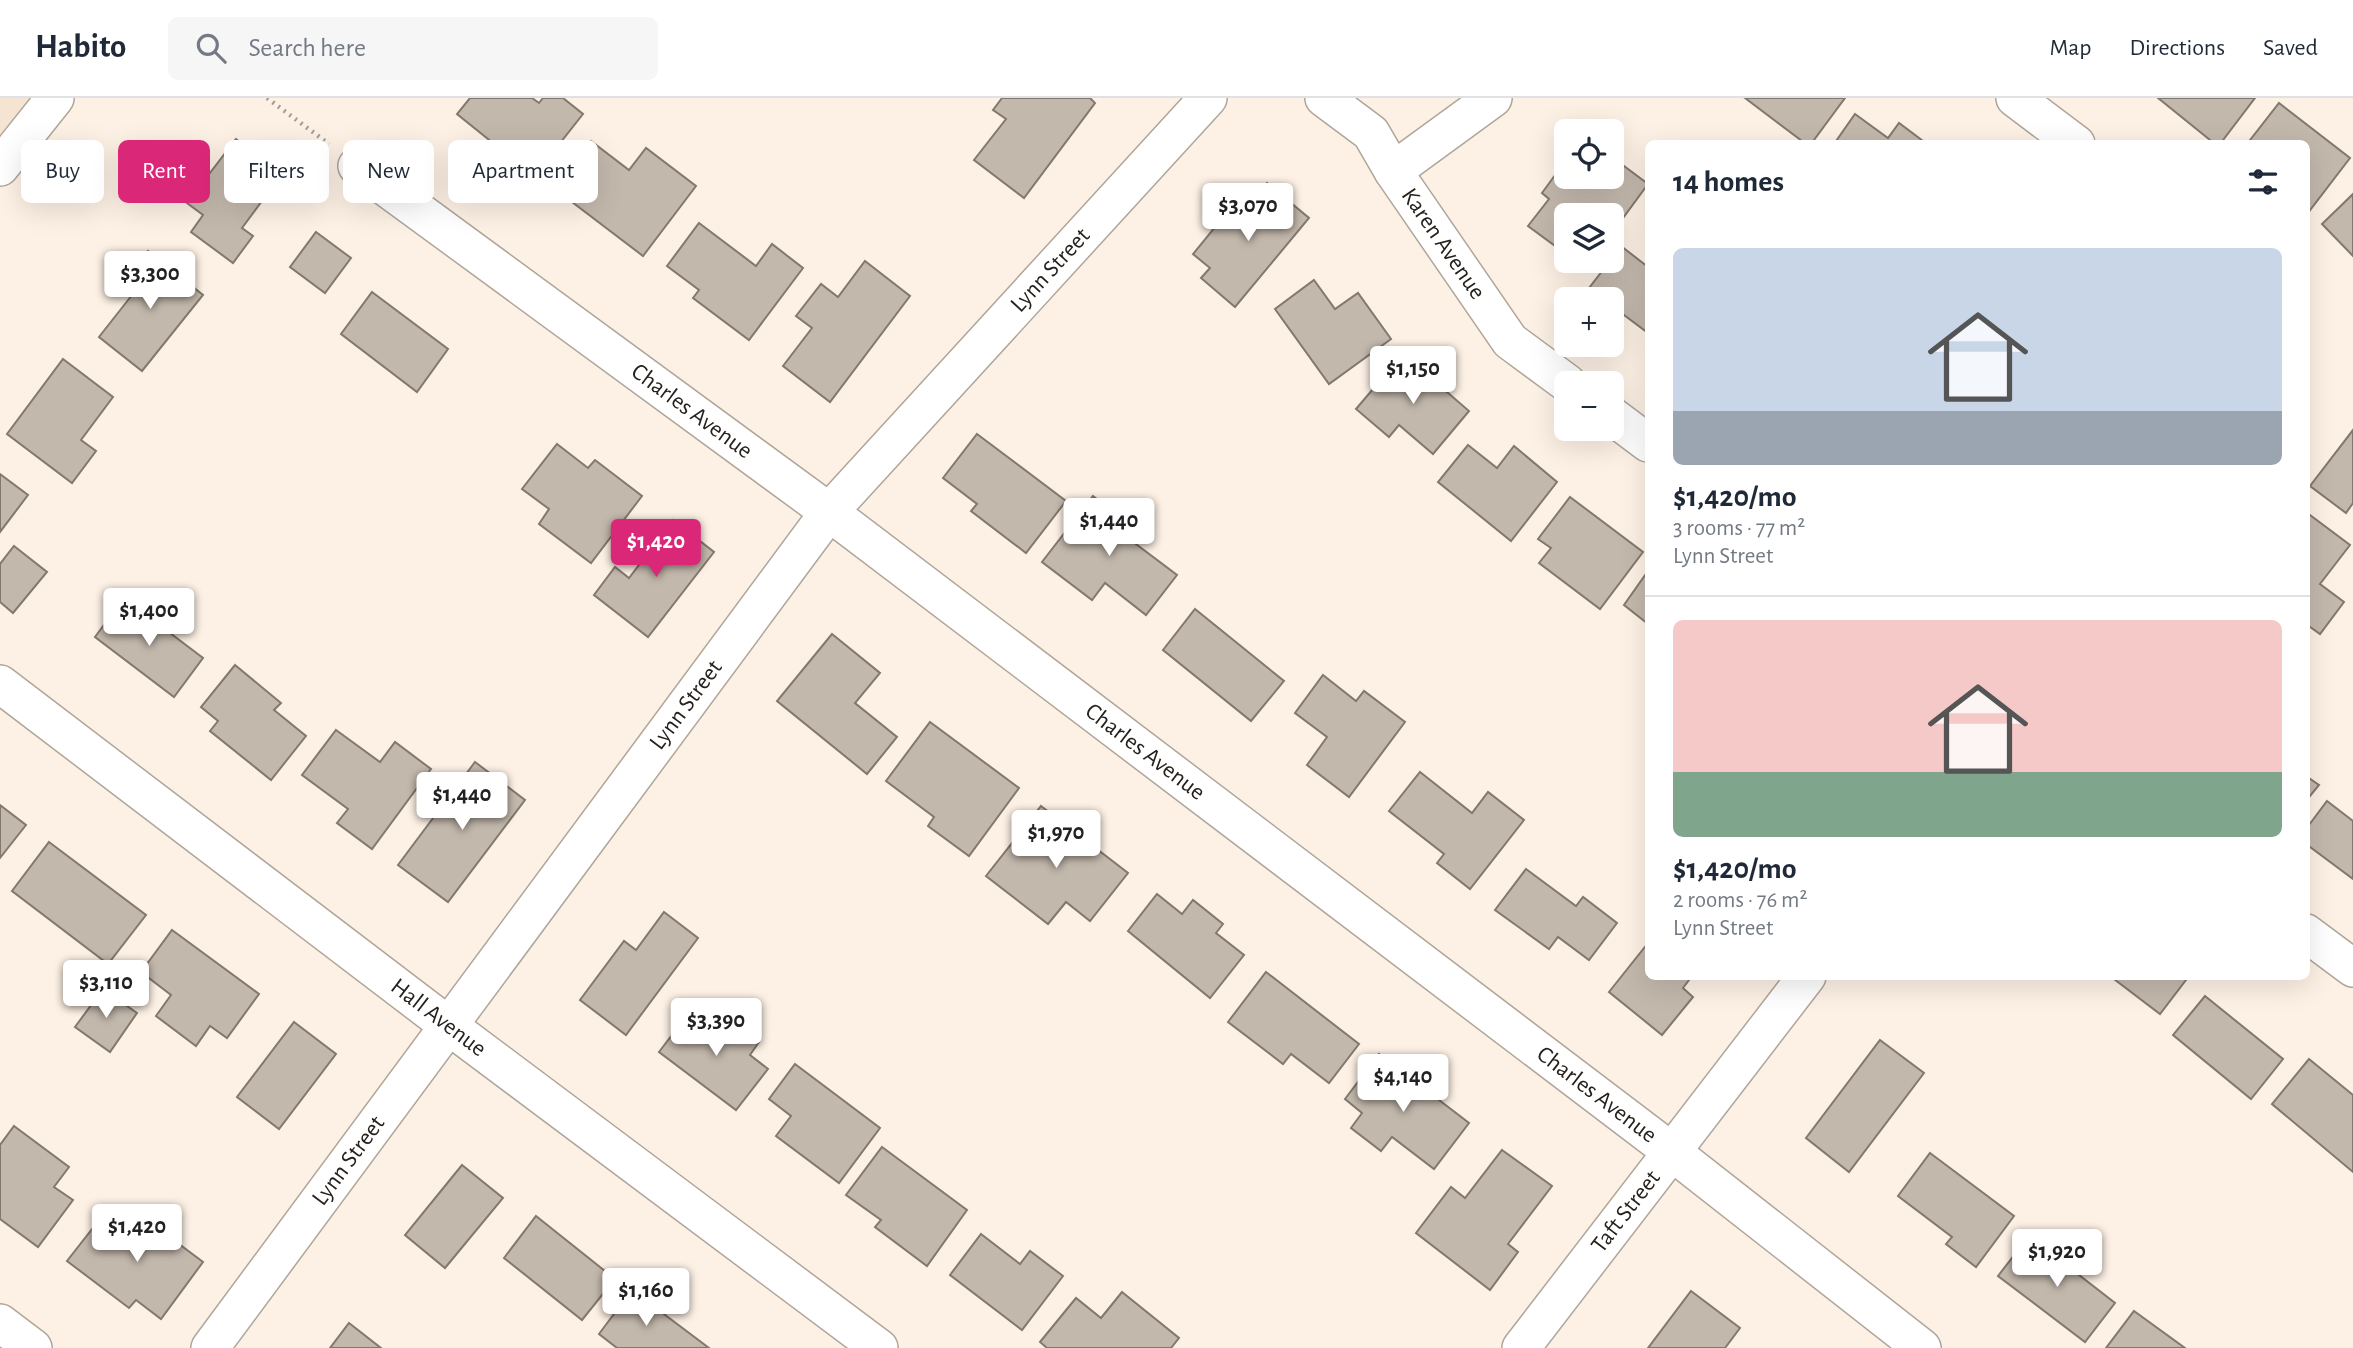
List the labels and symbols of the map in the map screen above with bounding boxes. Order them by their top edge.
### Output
pin: $3,070 [1191,184,1305,243]
street label: Karen Avenue [1397,184,1490,304]
street label: Lynn Street [1006,223,1095,317]
pin: $3,300 [93,252,207,311]
pin: $1,150 [1356,346,1470,406]
street label: Charles Avenue [627,359,757,463]
pin: $1,440 [1052,498,1166,558]
pin: $1,420 [599,519,713,579]
pin: $1,400 [92,588,206,648]
street label: Lynn Street [645,656,727,754]
street label: Charles Avenue [1081,699,1209,805]
pin: $1,440 [405,772,519,832]
pin: $1,970 [999,810,1113,870]
pin: $3,110 [49,960,163,1020]
street label: Hall Avenue [386,974,491,1061]
pin: $3,390 [659,998,773,1058]
street label: Charles Avenue [1532,1042,1661,1148]
pin: $4,140 [1346,1054,1460,1114]
street label: Lynn Street [308,1111,390,1210]
street label: Taft Street [1587,1166,1665,1257]
pin: $1,420 [80,1204,194,1264]
pin: $1,920 [2000,1230,2114,1289]
pin: $1,160 [589,1268,703,1328]

